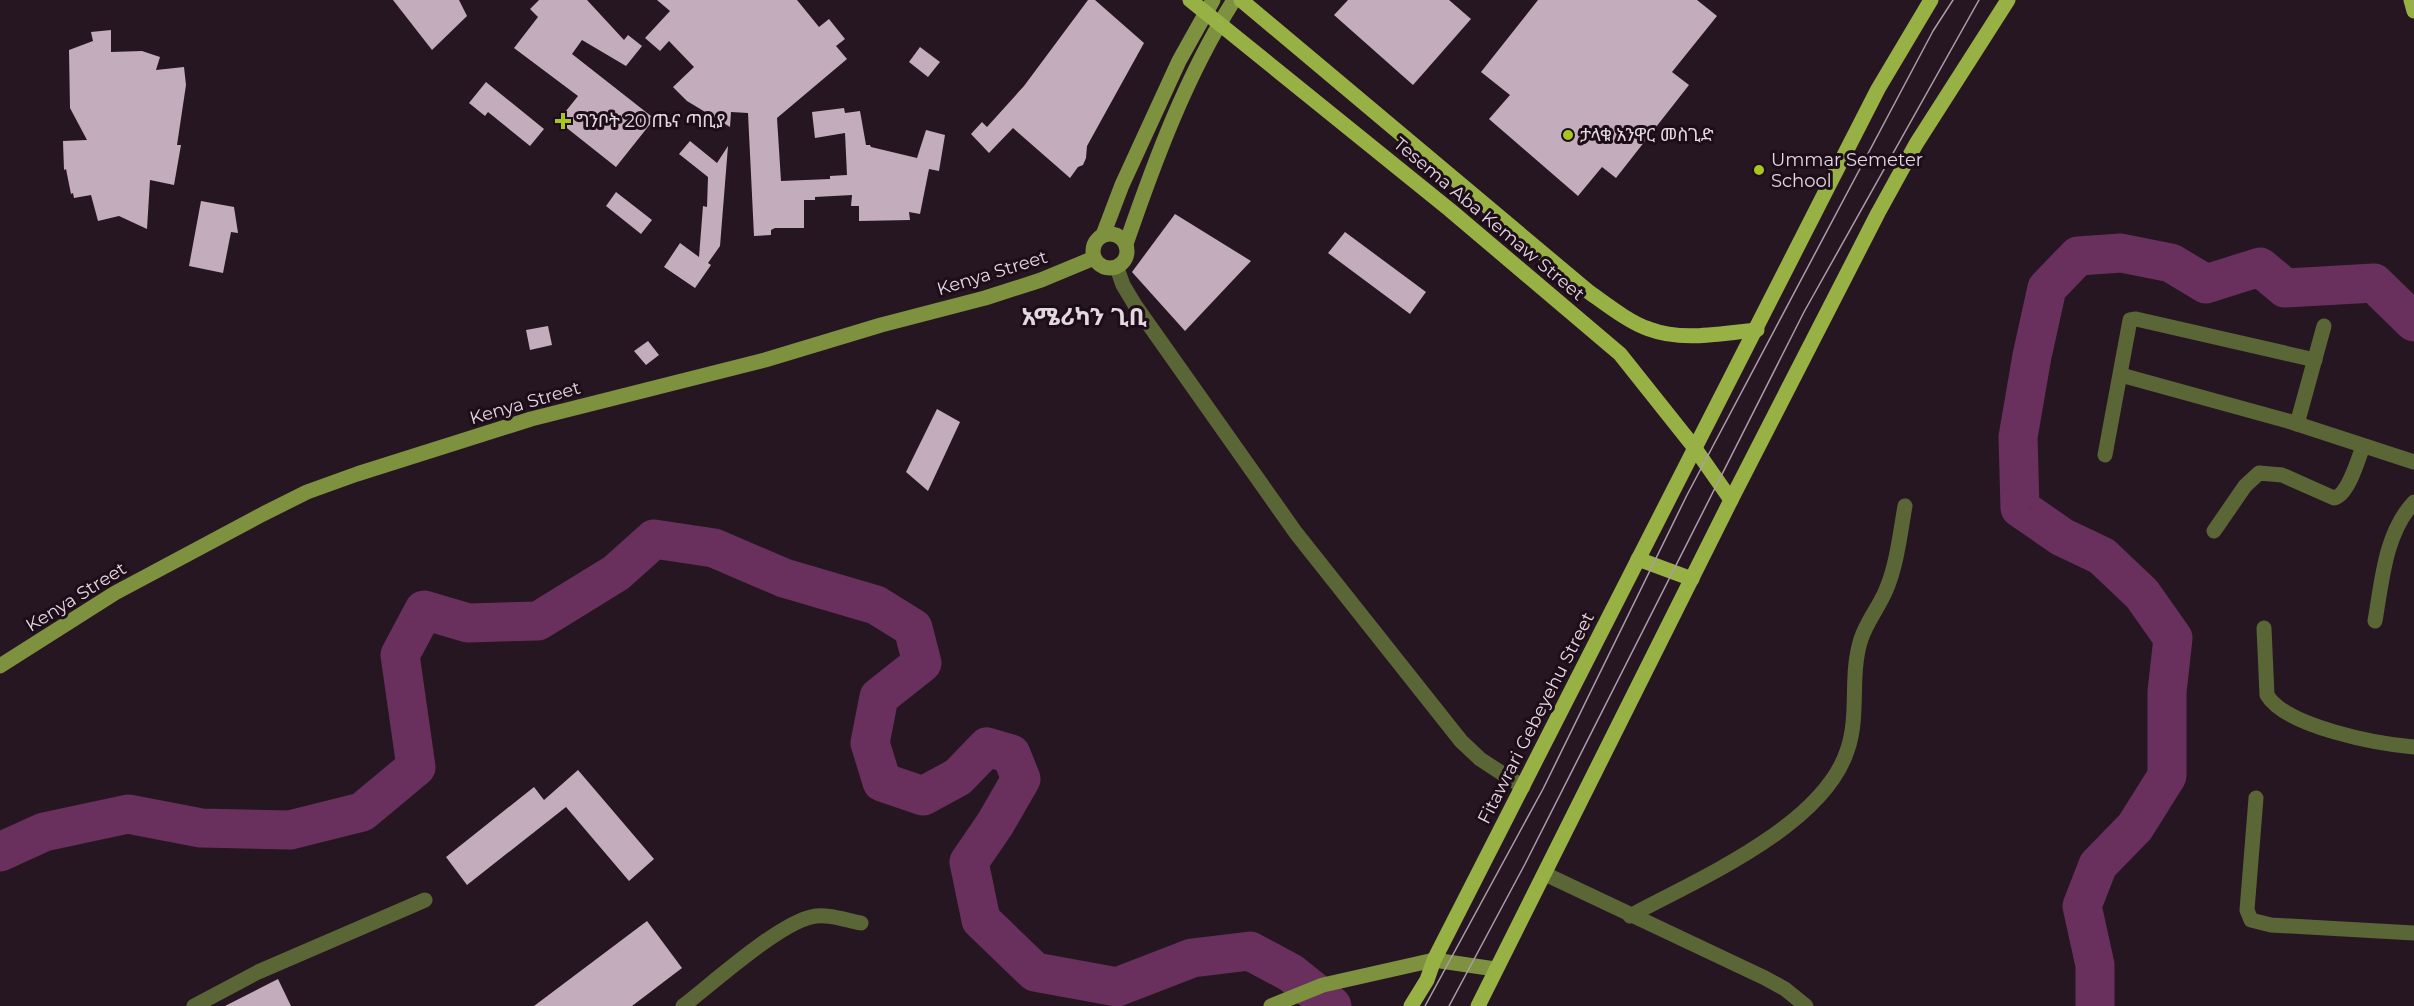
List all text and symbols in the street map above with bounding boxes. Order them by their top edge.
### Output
place label: ግንቦት 20 ጤና ጣቢያ [576,110,725,132]
marker: ግንቦት 20 ጤና ጣቢያ [554,112,572,130]
place label: ታላቁ አንዋር መስጊድ [1580,124,1714,146]
marker: ታላቁ አንዋር መስጊድ [1561,128,1575,142]
street label: Tesema Aba Kemaw Street [1389,133,1589,305]
place label: Ummar Semeter School [1771,149,1923,192]
marker: Ummar Semeter School [1752,163,1766,177]
street label: Kenya Street [934,246,1050,300]
district label: አሜሪካን ጊቢ [1021,302,1147,331]
street label: Kenya Street [467,377,583,429]
street label: Kenya Street [22,557,130,637]
street label: Fitawrari Gebeyehu Street [1473,609,1599,827]

